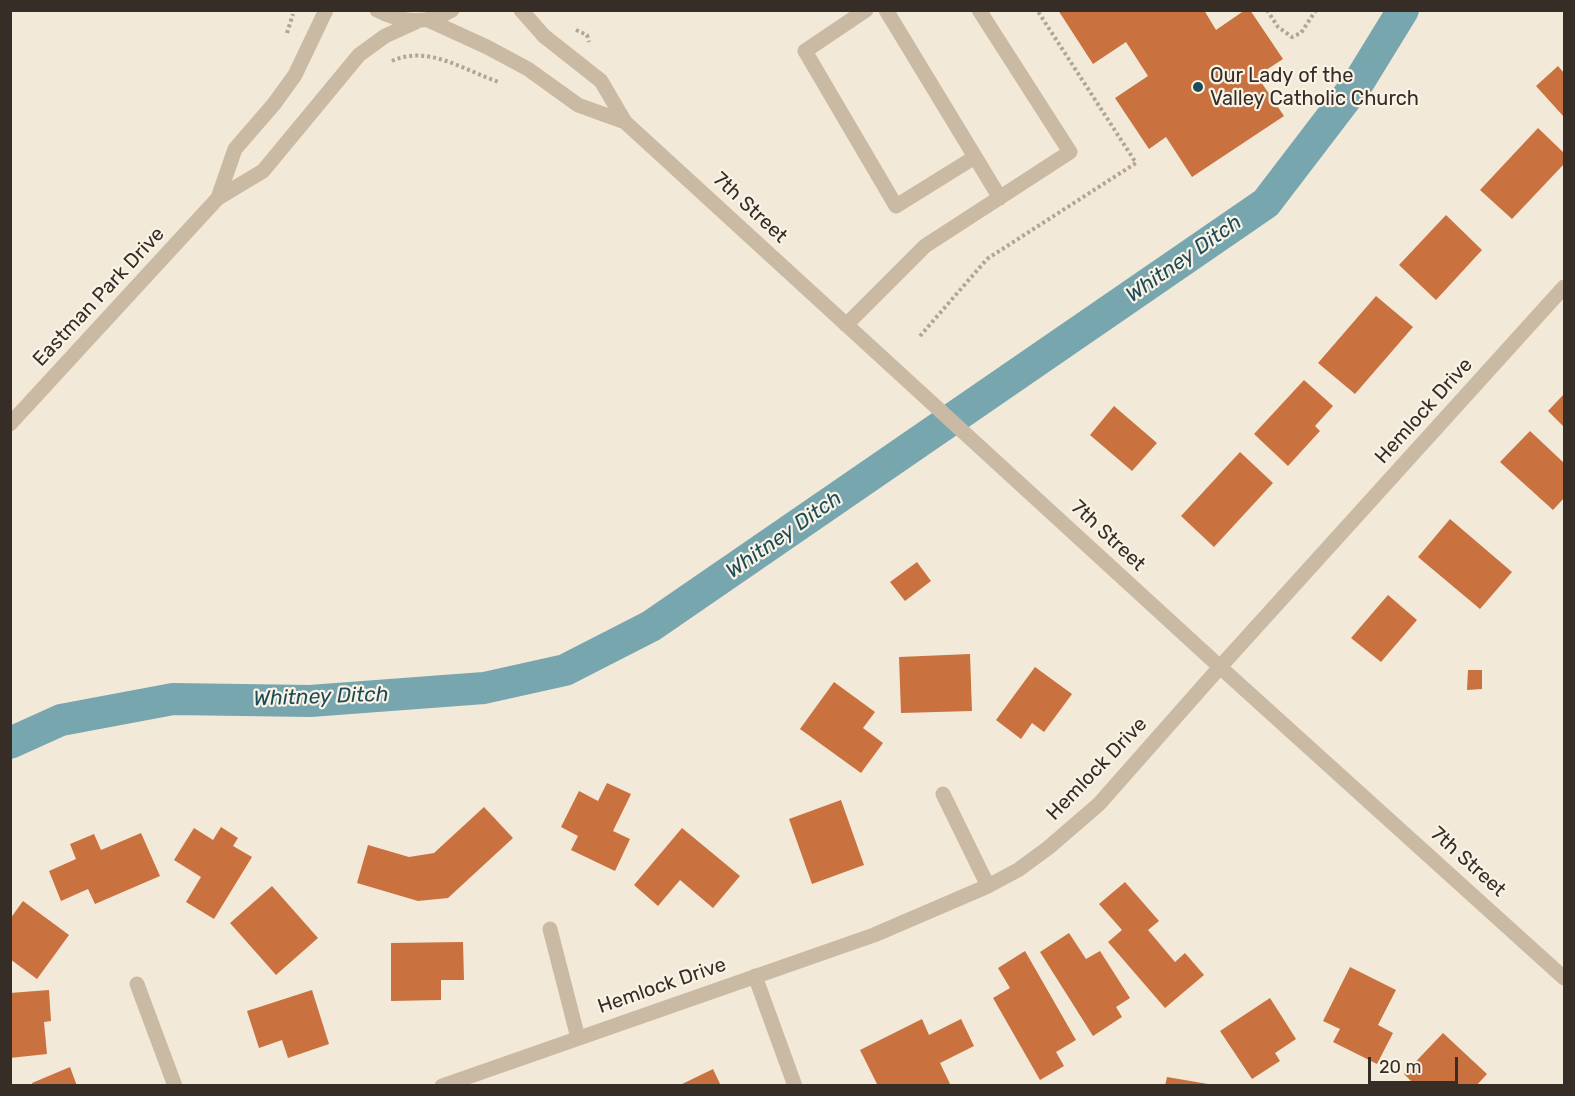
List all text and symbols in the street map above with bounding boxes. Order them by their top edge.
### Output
place label: Our Lady of the Valley Catholic Church [1210,64,1419,111]
marker: Our Lady of the Valley Catholic Church [1191,80,1205,94]
street label: 7th Street [708,168,792,248]
water label: Whitney Ditch [1121,210,1247,308]
street label: Eastman Park Drive [28,222,170,372]
street label: Hemlock Drive [1370,353,1478,469]
water label: Whitney Ditch [721,486,847,584]
street label: 7th Street [1066,496,1150,576]
water label: Whitney Ditch [253,682,389,712]
street label: Hemlock Drive [1042,712,1152,826]
street label: 7th Street [1425,822,1511,902]
street label: Hemlock Drive [595,953,729,1019]
scale bar [1371,1045,1461,1083]
text: 20 m [1379,1056,1421,1078]

